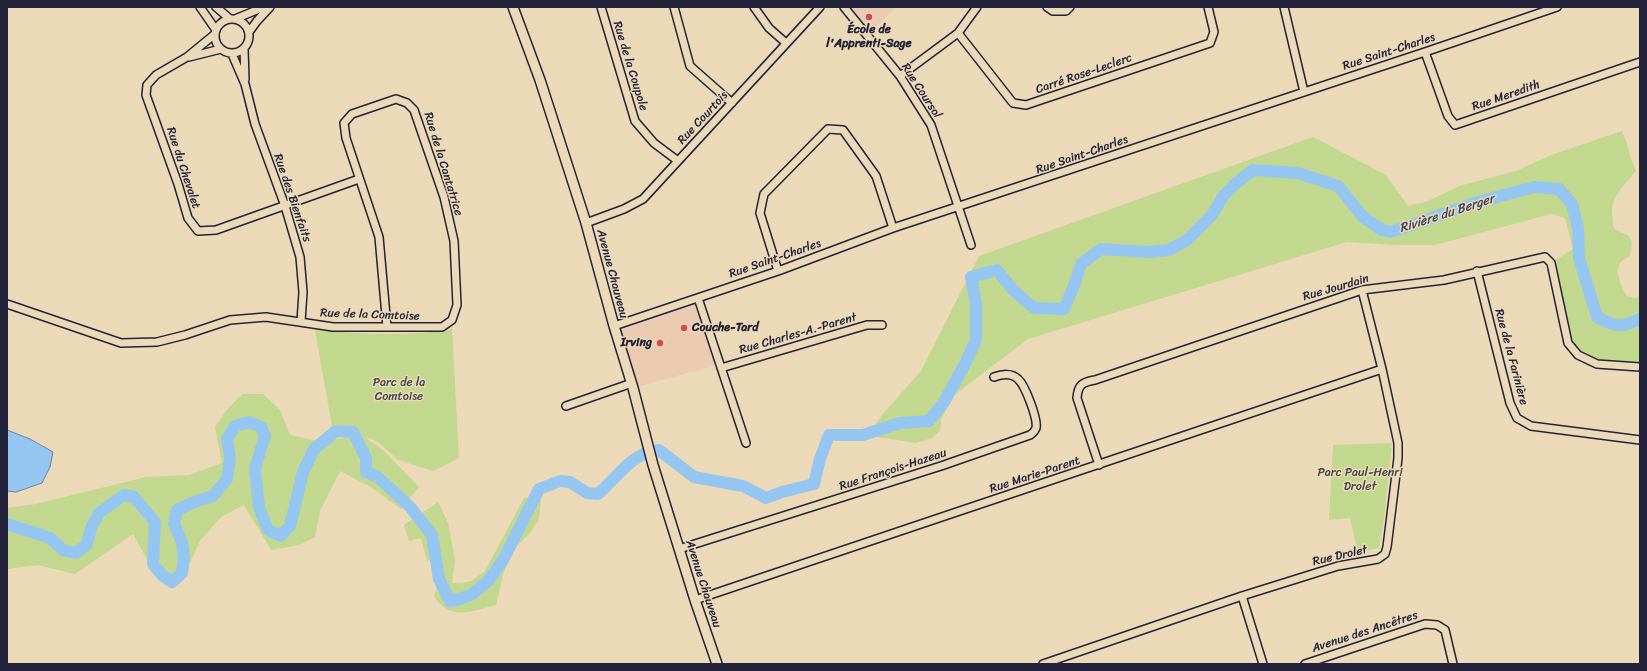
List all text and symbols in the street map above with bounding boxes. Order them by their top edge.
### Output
marker: École de l'Apprenti-Sage [864,12,874,22]
street label: Rue de la Coupole [610,19,650,113]
place label: École de l'Apprenti-Sage [826,23,912,51]
street label: Rue Saint-Charles [1341,30,1437,74]
street label: Carré Rose-Leclerc [1034,51,1134,97]
street label: Rue Coursol [898,61,944,121]
street label: Rue Meredith [1470,78,1542,114]
street label: Rue Courtois [675,88,731,148]
street label: Rue de la Cantatrice [420,110,466,218]
street label: Rue du Chevalet [163,125,203,211]
street label: Rue Saint-Charles [1034,133,1130,177]
street label: Rue des Bienfaits [270,152,314,244]
water label: Rivière du Berger [1398,191,1496,237]
street label: Avenue Chauveau [593,228,631,320]
street label: Rue Saint-Charles [727,237,823,281]
street label: Rue Jourdain [1301,272,1371,304]
street label: Rue de la Comtoise [320,306,420,324]
street label: Rue de la Farinière [1491,307,1531,407]
street label: Rue Charles-A.-Parent [738,310,858,358]
place label: Couche-Tard [692,321,759,335]
marker: Couche-Tard [679,323,689,333]
place label: Irving [621,336,652,350]
marker: Irving [655,338,665,348]
park label: Parc de la Comtoise [373,376,425,404]
street label: Rue François-Hazeau [838,446,948,494]
street label: Rue Marie-Parent [988,454,1082,496]
park label: Parc Paul-Henri Drolet [1317,466,1403,494]
street label: Avenue Chauveau [682,538,724,630]
street label: Rue Drolet [1311,543,1369,569]
street label: Avenue des Ancêtres [1310,608,1420,656]

